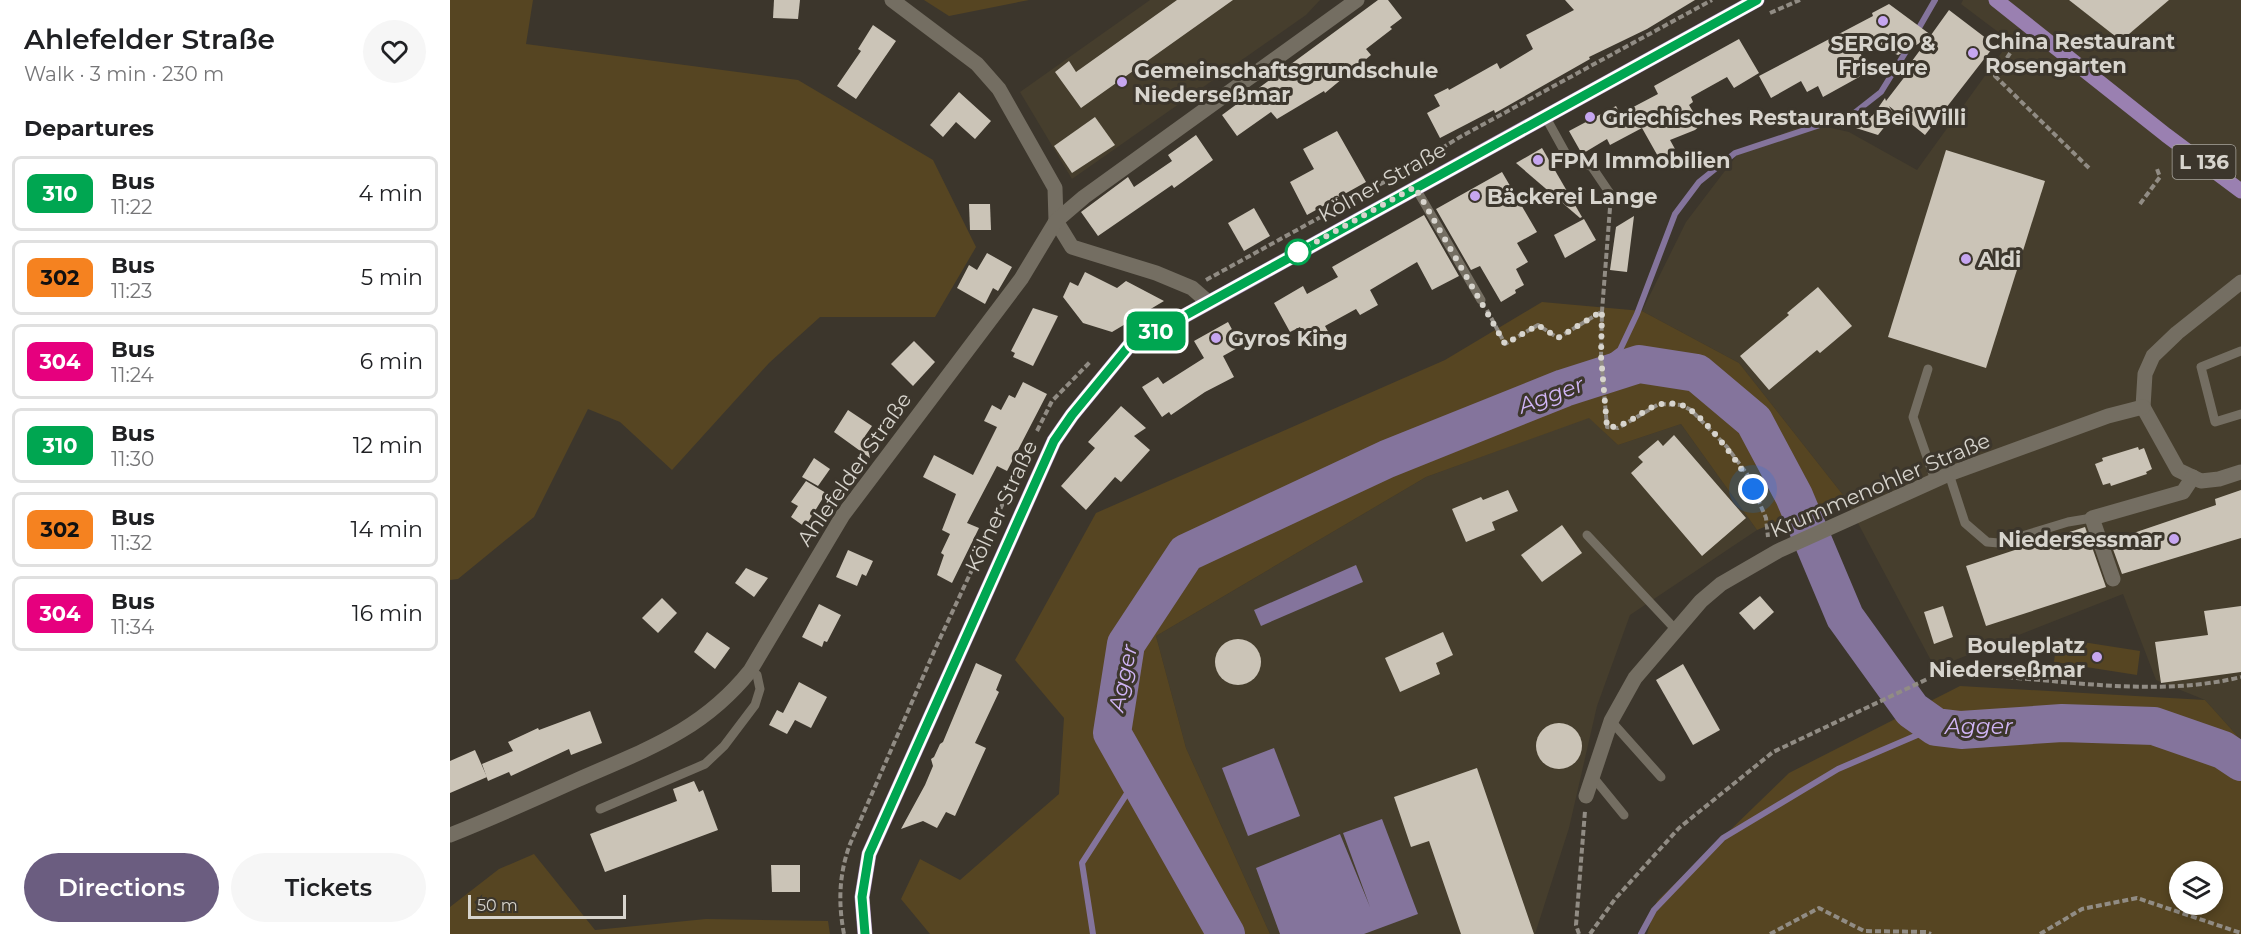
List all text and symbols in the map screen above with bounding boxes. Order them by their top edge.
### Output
marker: SERGIO & Friseure [1876,14,1890,28]
button: heart [363,20,426,83]
text: Ahlefelder Straße [24,22,275,56]
place label: China Restaurant Rosengarten [1985,29,2175,78]
place label: SERGIO & Friseure [1831,31,1935,80]
marker: China Restaurant Rosengarten [1966,46,1980,60]
place label: Gemeinschaftsgrundschule Niederseßmar [1134,58,1438,107]
text: Walk · 3 min · 230 m [24,62,224,86]
marker: Gemeinschaftsgrundschule Niederseßmar [1115,75,1129,89]
place label: Griechisches Restaurant Bei Willi [1602,105,1966,130]
marker: Griechisches Restaurant Bei Willi [1583,110,1597,124]
text: Departures [24,115,154,142]
street label: Kölner Straße [1314,137,1450,227]
road number: L 136 [2172,145,2236,179]
place label: FPM Immobilien [1550,148,1731,173]
marker: FPM Immobilien [1531,153,1545,167]
text: Bus [111,168,155,195]
text: 4 min [359,180,423,207]
text: 310 [43,181,77,206]
place label: Bäckerei Lange [1487,184,1658,209]
marker: Bäckerei Lange [1468,189,1482,203]
text: 11:22 [111,195,152,219]
unlabelled marker [1285,239,1311,265]
place label: Aldi [1977,247,2021,272]
text: Bus [111,252,155,279]
marker: Aldi [1959,252,1973,266]
text: 5 min [361,264,423,291]
text: 302 [41,265,80,290]
text: 11:23 [111,279,152,303]
line badge: 310 [1122,312,1190,350]
text: 310 [1139,319,1173,344]
place label: Gyros King [1228,326,1348,351]
marker: Gyros King [1209,331,1223,345]
text: Bus [111,336,155,363]
text: 6 min [360,348,423,375]
text: 304 [39,349,81,374]
text: 11:24 [111,363,154,387]
water label: Agger [1513,370,1589,420]
street label: Ahlefelder Straße [792,387,916,551]
text: Bus [111,420,155,447]
street label: Krummenohler Straße [1766,427,1994,543]
text: 12 min [353,432,423,459]
text: 310 [43,433,77,458]
street label: Kölner Straße [960,436,1042,576]
text: 11:30 [111,447,154,471]
your location [1738,474,1768,504]
text: Bus [111,504,155,531]
text: 14 min [351,516,423,543]
text: 302 [41,517,80,542]
place label: Niedersessmar [1998,527,2162,552]
text: 11:32 [111,531,152,555]
marker: Niedersessmar [2167,532,2181,546]
text: Bus [111,588,155,615]
text: 16 min [352,600,423,627]
text: 304 [39,601,81,626]
text: 11:34 [111,615,154,639]
place label: Bouleplatz Niederseßmar [1929,633,2085,682]
water label: Agger [1102,641,1144,716]
marker: Bouleplatz Niederseßmar [2090,650,2104,664]
water label: Agger [1943,713,2014,740]
button: Directions [24,853,219,922]
button: Tickets [231,853,426,922]
map controls [2169,861,2223,915]
button: layers [2169,861,2223,915]
scale bar [468,892,626,920]
text: 50 m [477,896,518,915]

